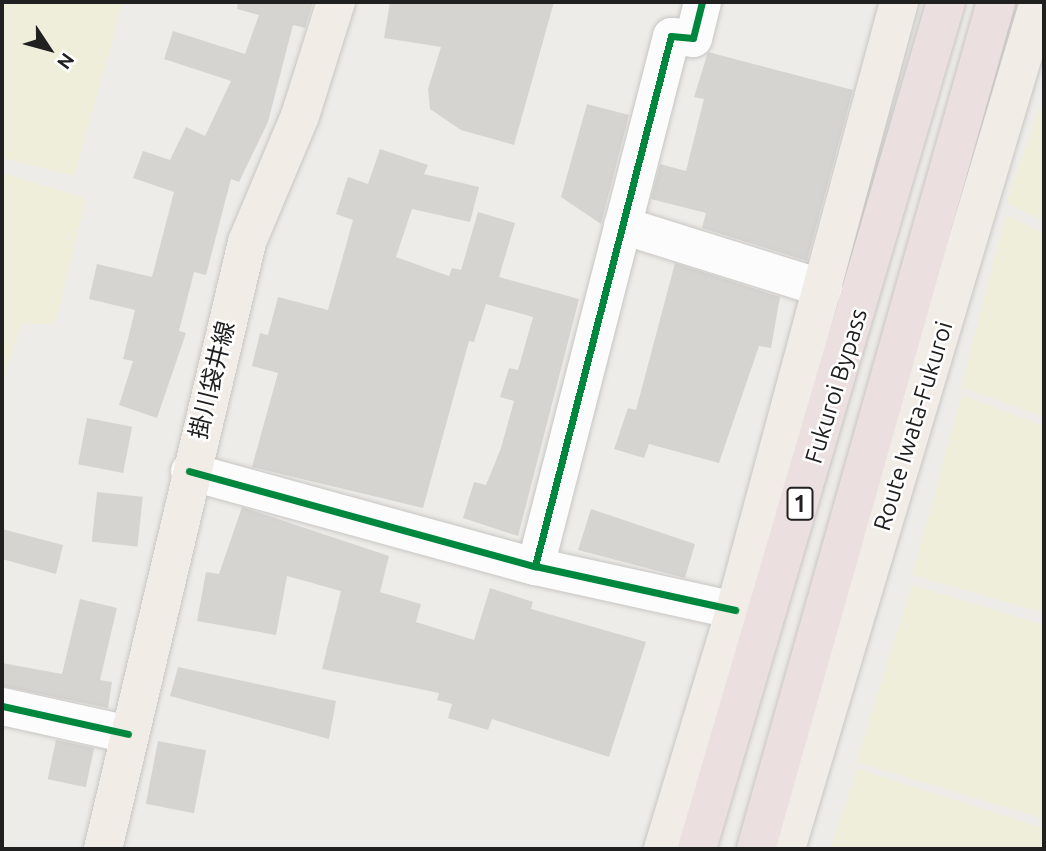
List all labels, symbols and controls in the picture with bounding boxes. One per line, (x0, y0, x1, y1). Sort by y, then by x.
north arrow (14, 14, 84, 84)
text: N (53, 49, 79, 74)
street label: Fukuroi Bypass (799, 305, 873, 467)
street label: 掛川袋井線 (184, 318, 240, 442)
street label: Route Iwata-Fukuroi (867, 318, 959, 534)
road number: 1 (786, 484, 814, 524)

